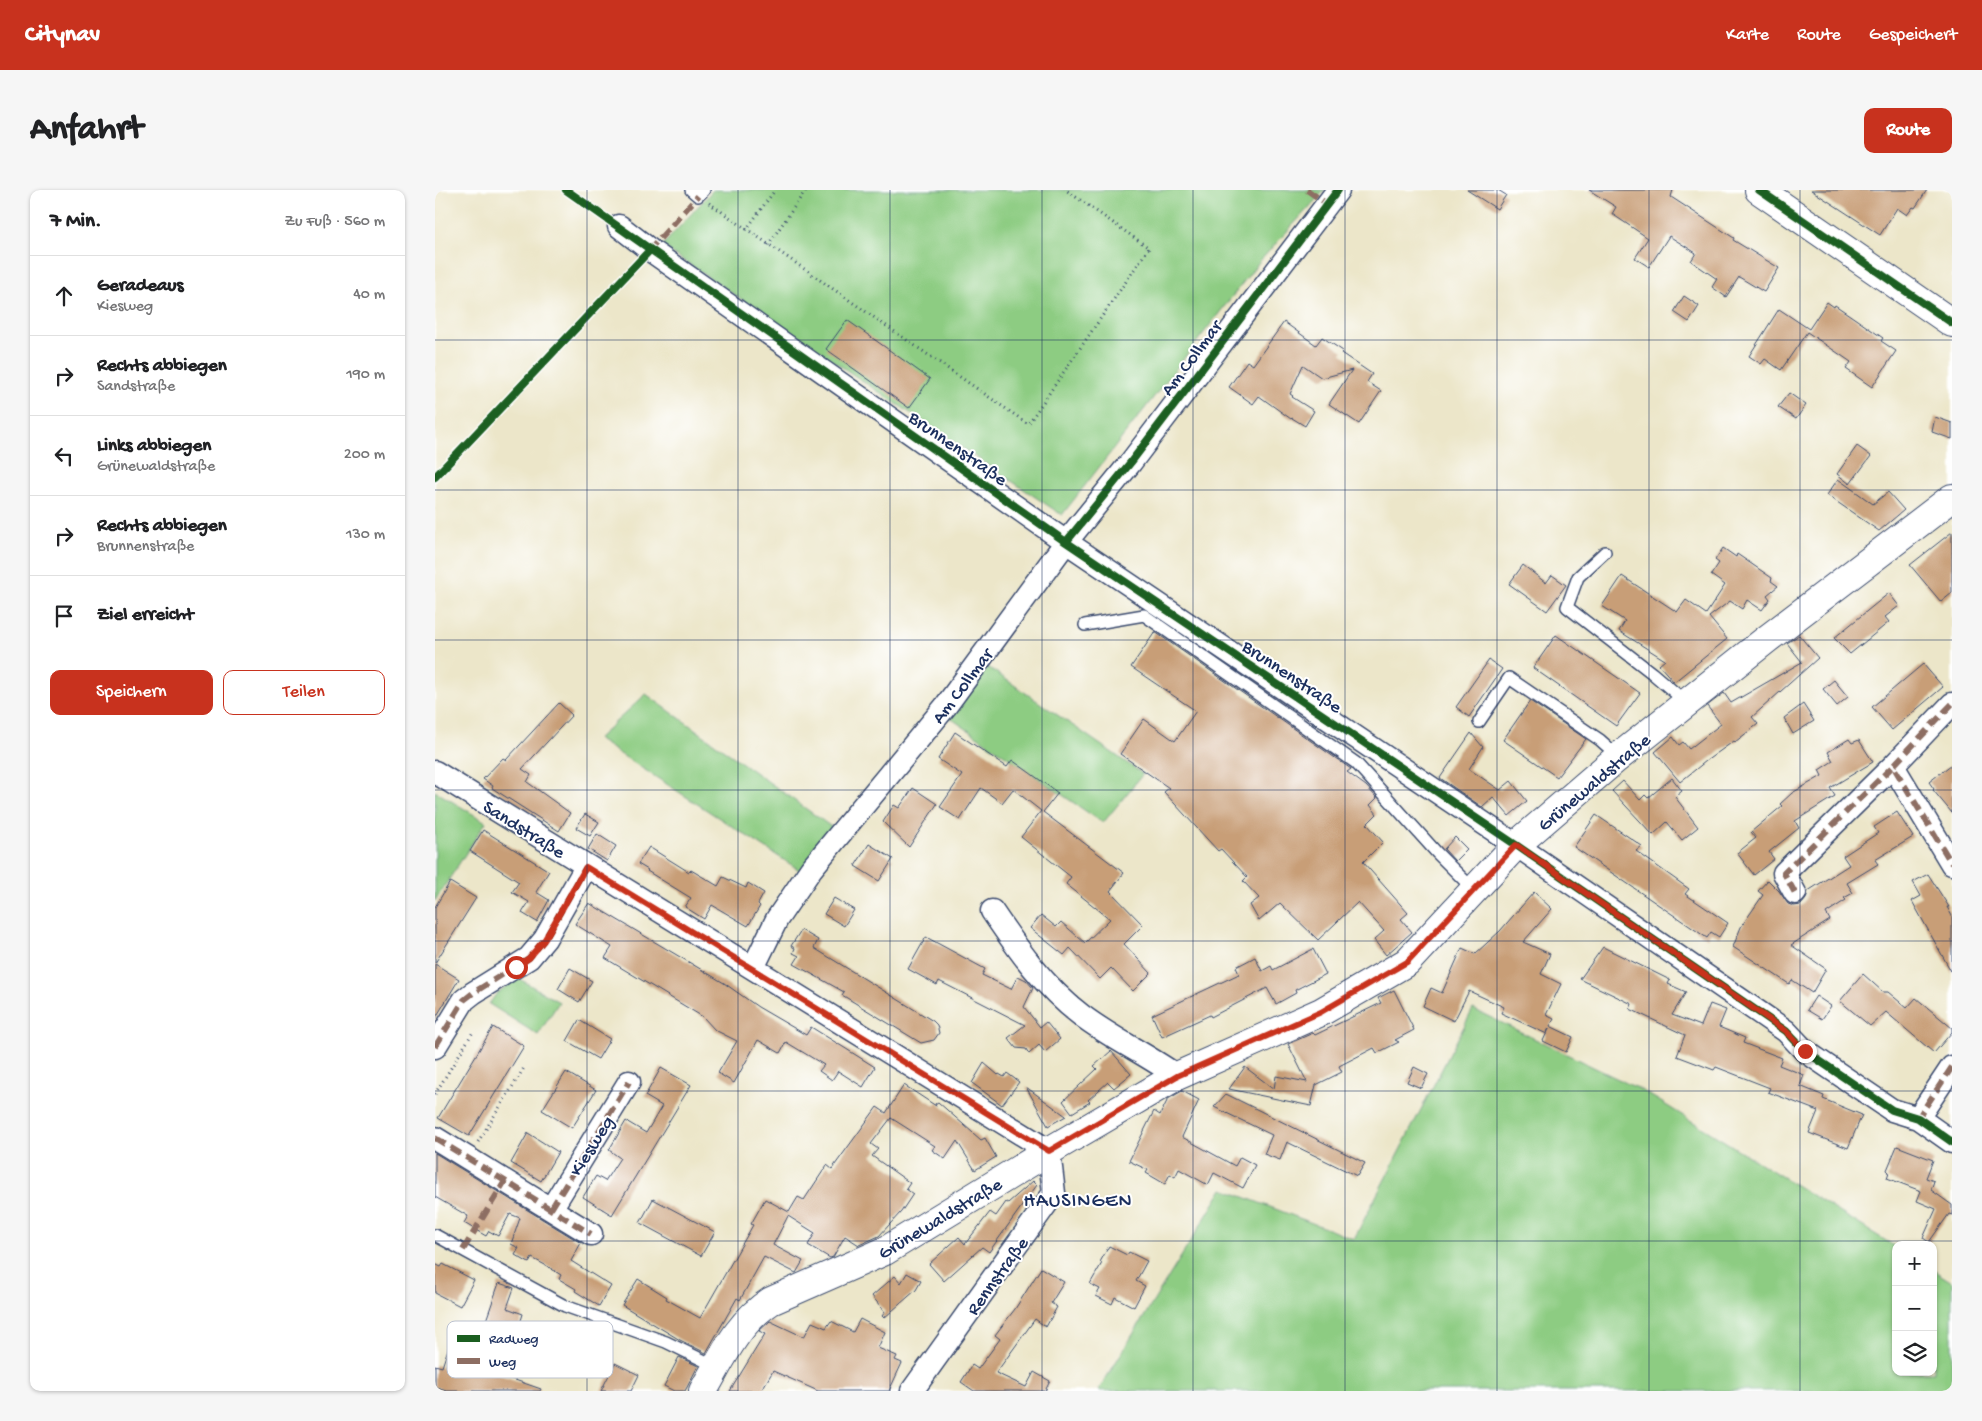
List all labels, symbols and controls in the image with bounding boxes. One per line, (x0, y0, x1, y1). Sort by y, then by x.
text: Citynav (25, 21, 100, 50)
text: Karte (1726, 25, 1769, 46)
text: Route (1797, 25, 1841, 46)
text: Gespeichert (1869, 25, 1957, 46)
button: Route (1864, 108, 1952, 153)
text: Anfahrt (30, 110, 143, 151)
text: 7 Min. (50, 210, 102, 235)
text: Zu Fuß · 560 m (285, 213, 385, 232)
text: Geradeaus (97, 275, 183, 298)
icon: ahead (50, 282, 78, 310)
text: 40 m (353, 286, 385, 305)
text: Kiesweg (97, 298, 153, 317)
street label: Am Collmar (1157, 315, 1230, 401)
text: Rechts abbiegen (97, 355, 227, 378)
icon: right (50, 362, 78, 390)
text: 190 m (346, 366, 385, 385)
text: Sandstraße (97, 378, 175, 397)
street label: Brunnenstraße (902, 407, 1011, 493)
text: Links abbiegen (97, 435, 211, 458)
icon: left (50, 442, 78, 470)
text: 200 m (344, 446, 385, 465)
text: Grünewaldstraße (97, 458, 215, 477)
text: Rechts abbiegen (97, 515, 227, 538)
icon: right (50, 522, 78, 550)
text: 130 m (346, 526, 385, 545)
text: Brunnenstraße (97, 538, 194, 557)
icon: arrive (50, 602, 78, 630)
text: Ziel erreicht (97, 604, 194, 627)
street label: Brunnenstraße (1236, 635, 1346, 720)
street label: Am Collmar (928, 643, 1001, 729)
button: Speichern (50, 670, 213, 715)
button: Teilen (223, 670, 385, 715)
street label: Grünewaldstraße (1534, 730, 1657, 838)
street label: Sandstraße (478, 797, 569, 865)
route start (505, 956, 528, 979)
route end (1794, 1040, 1817, 1063)
street label: Kiesweg (566, 1112, 620, 1181)
street label: Grünewaldstraße (875, 1174, 1007, 1266)
district label: HAUSINGEN (1023, 1191, 1133, 1214)
street label: Rennstraße (963, 1233, 1035, 1321)
map controls (1892, 1241, 1937, 1376)
button: + (1892, 1241, 1937, 1286)
button: − (1892, 1286, 1937, 1331)
legend (447, 1321, 613, 1378)
button: layers (1892, 1331, 1937, 1376)
text: Radweg (489, 1332, 538, 1349)
text: Weg (489, 1355, 516, 1372)

